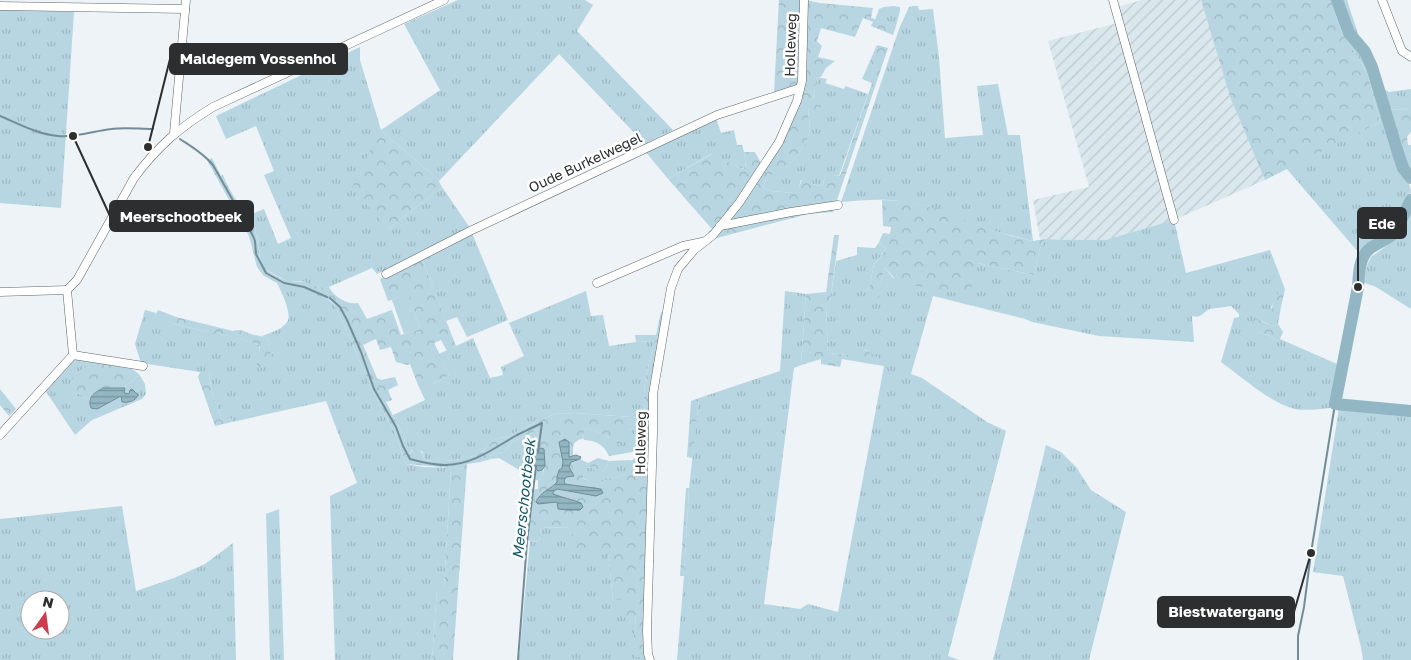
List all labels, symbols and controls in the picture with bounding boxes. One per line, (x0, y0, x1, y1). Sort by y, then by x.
street label: Holleweg (780, 13, 800, 77)
callout: Maldegem Vossenhol (170, 44, 347, 74)
text: Maldegem Vossenhol (180, 49, 336, 67)
street label: Oude Burkelwegel (526, 128, 644, 196)
callout: Meerschootbeek (110, 201, 253, 231)
text: Meerschootbeek (120, 207, 243, 225)
callout: Ede (1358, 208, 1406, 238)
text: Ede (1368, 214, 1396, 232)
street label: Holleweg (631, 411, 649, 475)
water label: Meerschootbeek (508, 437, 538, 560)
north arrow (20, 590, 70, 640)
text: N (41, 592, 55, 611)
callout: Biestwatergang (1158, 597, 1294, 627)
text: Biestwatergang (1168, 602, 1284, 620)

